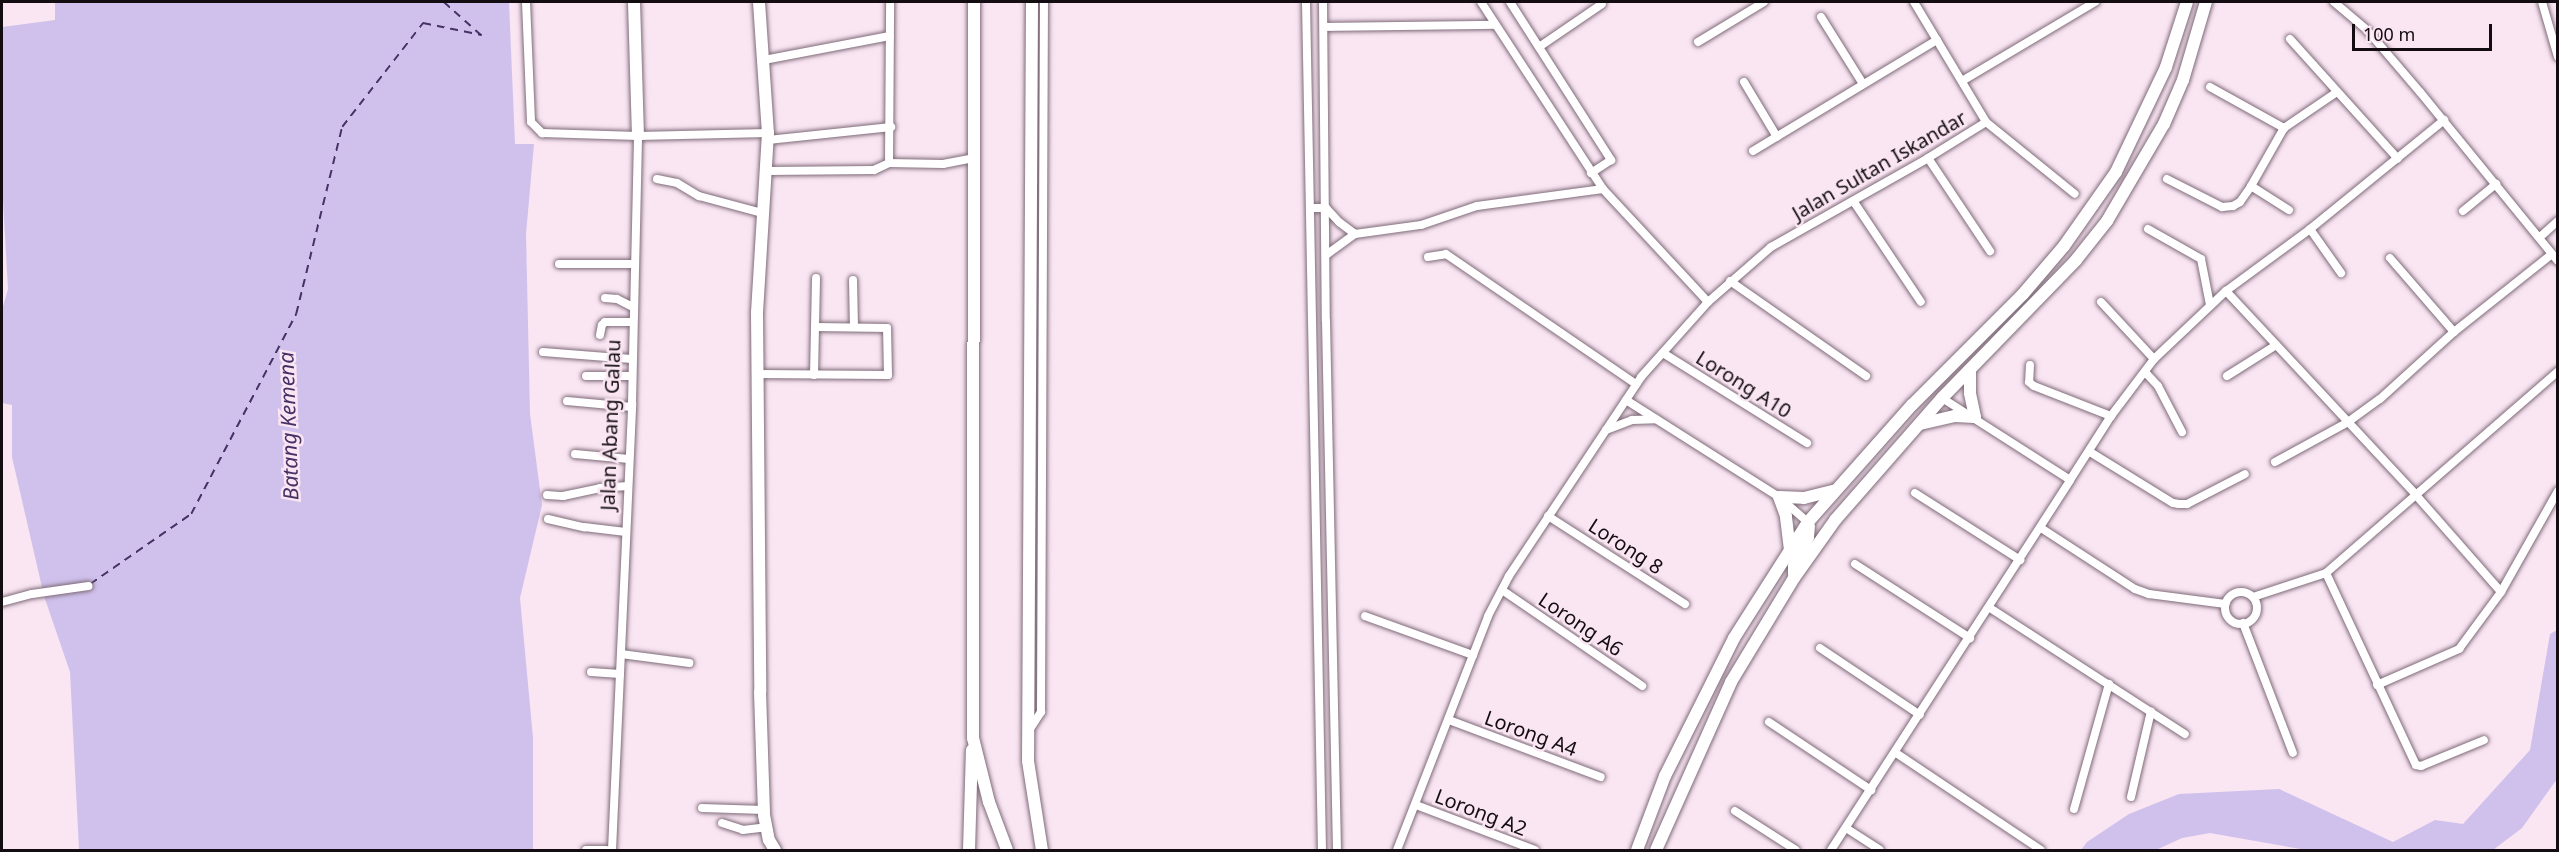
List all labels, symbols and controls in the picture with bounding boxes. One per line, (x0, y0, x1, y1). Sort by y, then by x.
scale bar (2355, 12, 2494, 50)
text: 100 m (2363, 22, 2415, 46)
street label: Jalan Sultan Iskandar (1787, 105, 1971, 225)
street label: Jalan Abang Galau (595, 339, 625, 511)
street label: Lorong A10 (1692, 345, 1796, 423)
water label: Batang Kemena (273, 351, 303, 501)
street label: Lorong 8 (1584, 513, 1668, 579)
street label: Lorong A6 (1534, 587, 1628, 661)
street label: Lorong A4 (1481, 705, 1581, 761)
street label: Lorong A2 (1432, 783, 1530, 841)

